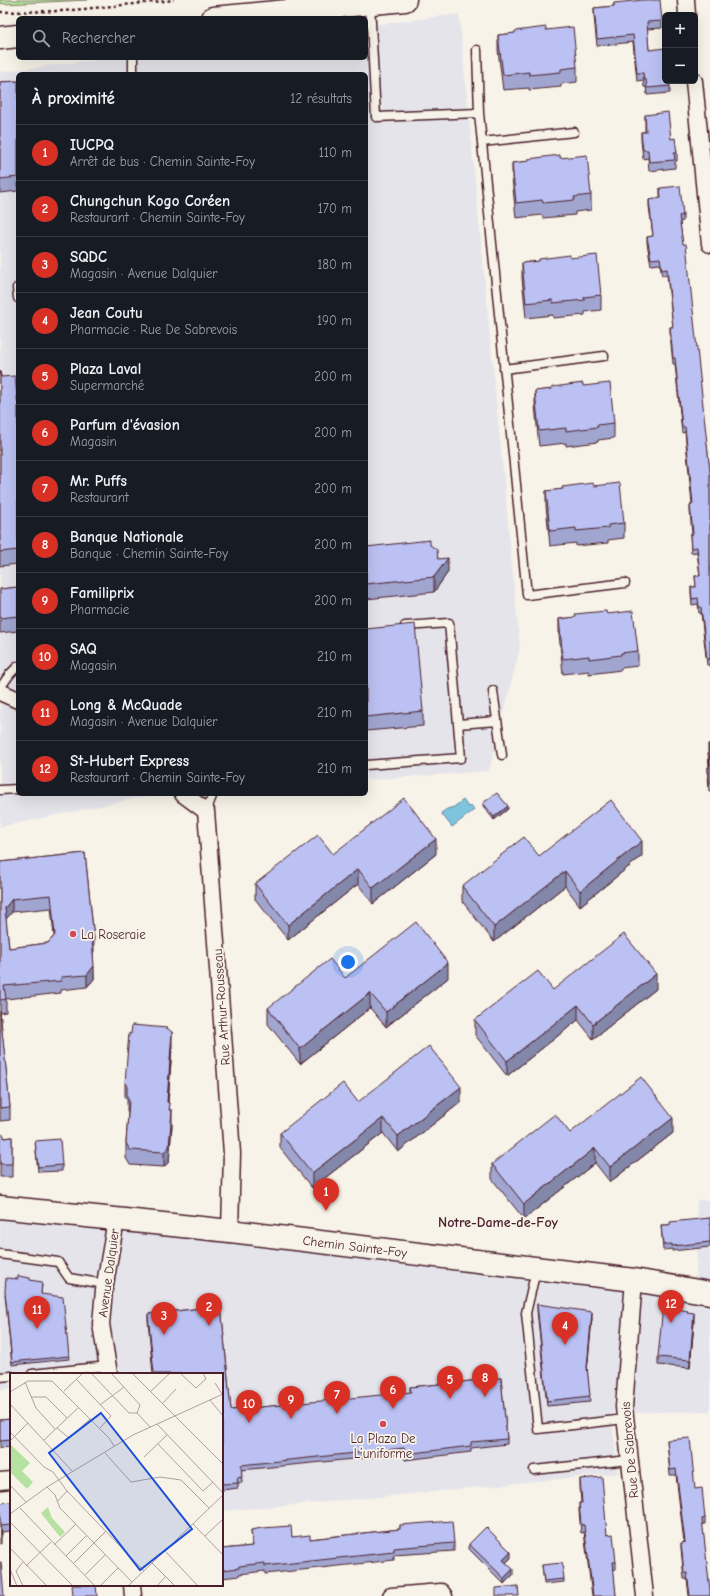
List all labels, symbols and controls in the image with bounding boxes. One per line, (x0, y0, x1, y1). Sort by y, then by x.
map controls (662, 12, 698, 84)
button: + (662, 12, 698, 48)
search box (16, 16, 368, 60)
icon: search (30, 27, 52, 49)
text: Rechercher (62, 29, 135, 47)
button: − (662, 48, 698, 84)
text: À proximité (32, 89, 115, 108)
text: 12 résultats (290, 91, 352, 106)
text: IUCPQ (70, 136, 114, 154)
text: 1 (42, 145, 48, 160)
text: 110 m (319, 145, 352, 160)
text: Arrêt de bus · Chemin Sainte-Foy (70, 154, 255, 169)
text: Chungchun Kogo Coréen (70, 192, 230, 210)
text: 2 (42, 201, 48, 216)
text: 170 m (318, 201, 352, 216)
text: Restaurant · Chemin Sainte-Foy (70, 210, 245, 225)
text: SQDC (70, 248, 107, 266)
text: 3 (42, 257, 48, 272)
text: 180 m (317, 257, 352, 272)
text: Magasin · Avenue Dalquier (70, 266, 217, 281)
text: Jean Coutu (70, 304, 143, 322)
text: 4 (42, 313, 48, 328)
text: 190 m (317, 313, 352, 328)
text: Pharmacie · Rue De Sabrevois (70, 322, 237, 337)
text: Plaza Laval (70, 360, 141, 378)
text: 5 (42, 369, 48, 384)
text: 200 m (314, 369, 352, 384)
text: Supermarché (70, 378, 144, 393)
text: Parfum d'évasion (70, 416, 180, 434)
text: 6 (42, 425, 48, 440)
text: 200 m (314, 425, 352, 440)
text: Magasin (70, 434, 117, 449)
text: Mr. Puffs (70, 472, 127, 490)
text: 7 (42, 481, 48, 496)
text: 200 m (314, 481, 352, 496)
text: Restaurant (70, 490, 129, 505)
text: Banque Nationale (70, 528, 183, 546)
text: 8 (42, 537, 48, 552)
text: 200 m (314, 537, 352, 552)
text: Banque · Chemin Sainte-Foy (70, 546, 228, 561)
text: Familiprix (70, 584, 134, 602)
text: 9 (42, 593, 48, 608)
text: 200 m (314, 593, 352, 608)
text: Pharmacie (70, 602, 129, 617)
text: SAQ (70, 640, 97, 658)
text: 10 (39, 649, 51, 664)
text: 210 m (317, 649, 352, 664)
text: Magasin (70, 658, 117, 673)
text: Long & McQuade (70, 696, 182, 714)
text: 11 (40, 705, 50, 720)
text: 210 m (317, 705, 352, 720)
text: Magasin · Avenue Dalquier (70, 714, 217, 729)
text: St-Hubert Express (70, 752, 189, 770)
text: 12 (39, 761, 51, 776)
text: 210 m (317, 761, 352, 776)
text: Restaurant · Chemin Sainte-Foy (70, 770, 245, 785)
place label: La Roseraie (81, 927, 146, 942)
marker: La Roseraie (68, 929, 78, 939)
street label: Rue Arthur-Rousseau (210, 948, 233, 1066)
your location (338, 952, 358, 972)
pin: 1 (313, 1178, 339, 1211)
district label: Notre-Dame-de-Foy (438, 1214, 559, 1231)
street label: Avenue Dalquier (95, 1227, 122, 1318)
street label: Chemin Sainte-Foy (302, 1233, 408, 1260)
pin: 12 (658, 1290, 684, 1323)
pin: 2 (196, 1293, 222, 1326)
pin: 11 (24, 1296, 50, 1329)
pin: 3 (151, 1302, 177, 1335)
pin: 4 (552, 1312, 578, 1345)
pin: 8 (472, 1364, 498, 1397)
pin: 5 (437, 1366, 463, 1399)
inset map (10, 1373, 223, 1586)
pin: 6 (380, 1376, 406, 1409)
pin: 7 (324, 1381, 350, 1414)
pin: 9 (278, 1386, 304, 1419)
pin: 10 (236, 1390, 262, 1423)
street label: Rue De Sabrevois (618, 1401, 641, 1499)
marker: La Plaza De L’uniforme (378, 1419, 388, 1429)
place label: La Plaza De L’uniforme (350, 1431, 416, 1461)

